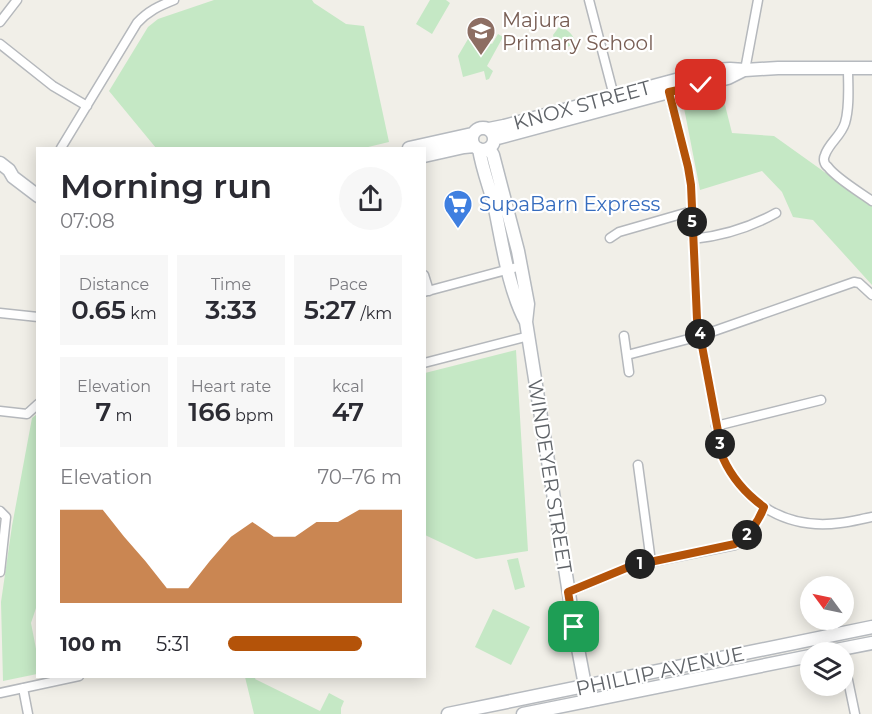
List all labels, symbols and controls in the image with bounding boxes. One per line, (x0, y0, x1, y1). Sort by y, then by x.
place label: Majura Primary School (502, 8, 654, 55)
school or university icon: Majura Primary School (465, 15, 497, 57)
pin (675, 59, 726, 110)
icon: check (684, 68, 717, 101)
street label: KNOX STREET (511, 75, 654, 135)
text: Morning run (60, 166, 272, 206)
button: share (339, 167, 402, 230)
supermarket icon: SupaBarn Express (442, 188, 474, 230)
place label: SupaBarn Express (479, 192, 660, 216)
pin: 5 (677, 207, 707, 237)
text: 07:08 (60, 209, 115, 233)
text: 5 (687, 212, 697, 231)
text: Distance (79, 275, 149, 294)
text: Time (211, 275, 251, 294)
text: Pace (328, 275, 368, 294)
text: 0.65 (71, 294, 126, 326)
text: 3:33 (205, 294, 257, 326)
text: 5:27 (304, 294, 356, 326)
text: km (126, 304, 157, 323)
text: /km (356, 304, 392, 323)
pin: 4 (685, 319, 715, 349)
text: 4 (694, 324, 706, 343)
text: Elevation (77, 377, 151, 396)
text: Heart rate (191, 377, 271, 396)
text: kcal (332, 377, 364, 396)
street label: WINDEYER STREET (523, 377, 577, 575)
text: 7 (96, 396, 111, 428)
text: 166 (188, 396, 231, 428)
text: 47 (332, 396, 364, 428)
text: m (111, 406, 132, 425)
text: bpm (231, 406, 274, 425)
pin: 3 (705, 429, 735, 459)
text: 3 (715, 434, 725, 453)
text: Elevation (60, 465, 152, 489)
text: 70–76 m (317, 465, 402, 489)
pin: 2 (732, 520, 762, 550)
text: 2 (742, 525, 752, 544)
pin: 1 (625, 549, 655, 579)
text: 1 (637, 554, 643, 573)
north arrow (800, 576, 854, 630)
map controls (800, 576, 854, 696)
pin (548, 601, 599, 652)
icon: arrive (557, 610, 590, 643)
text: 100 m (60, 632, 122, 656)
text: 5:31 (156, 632, 190, 656)
street label: PHILLIP AVENUE (573, 641, 747, 701)
button: layers (800, 642, 854, 696)

